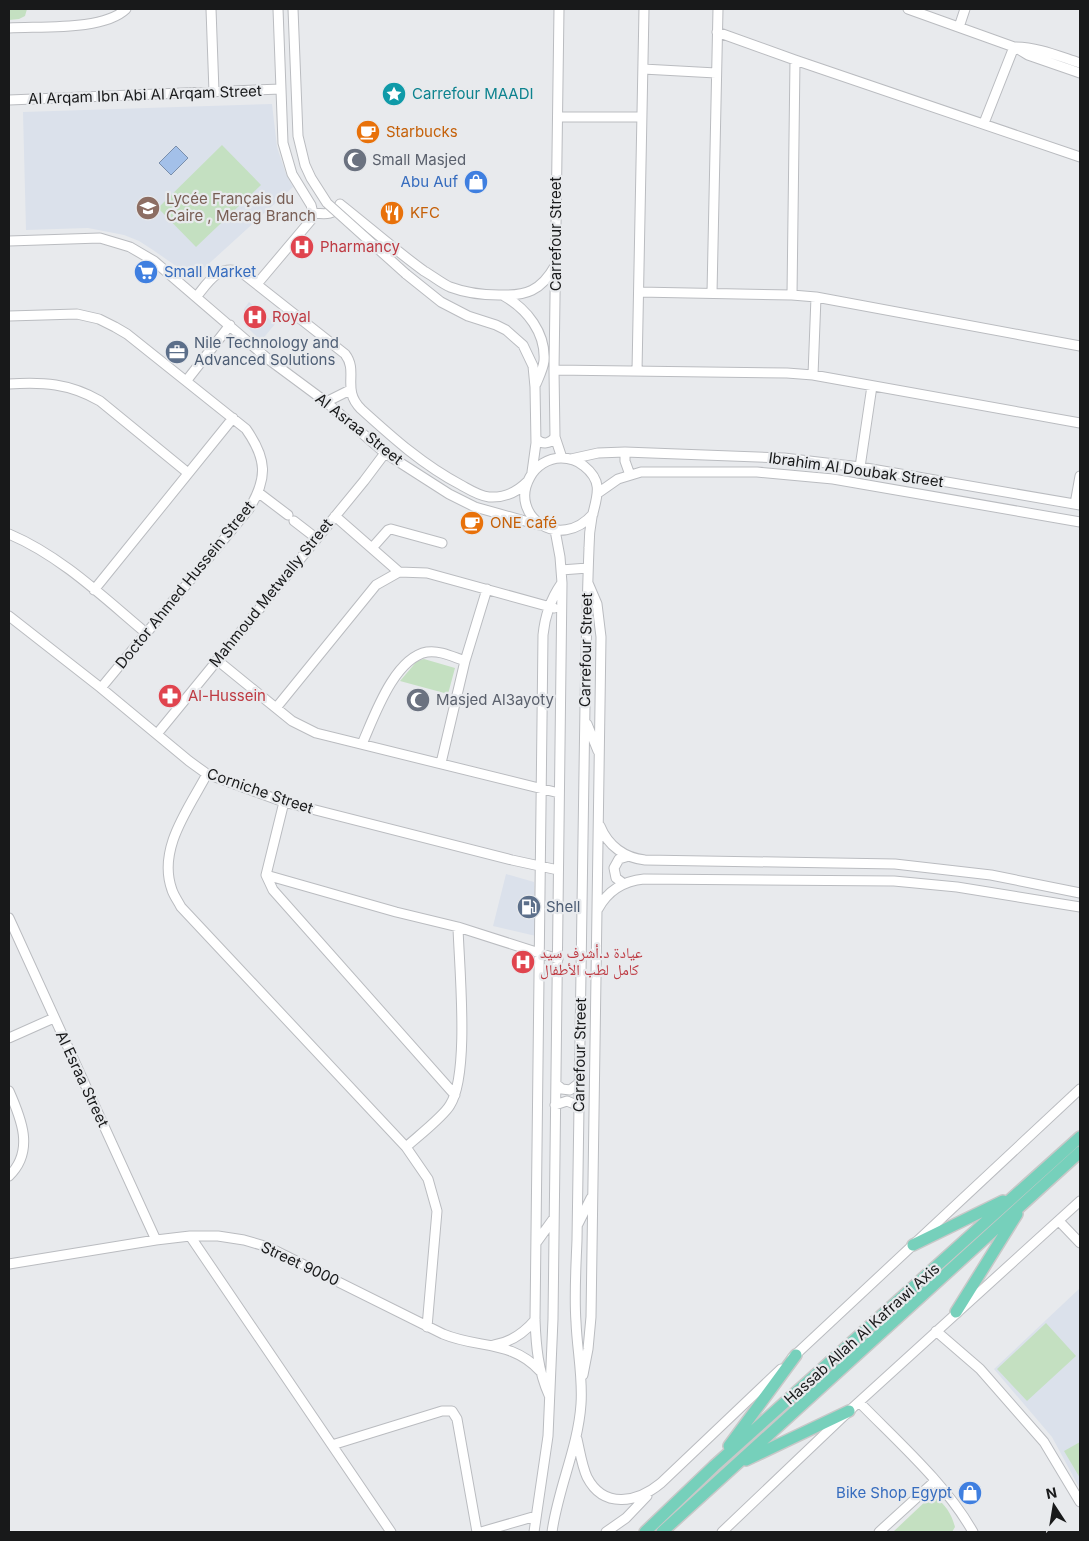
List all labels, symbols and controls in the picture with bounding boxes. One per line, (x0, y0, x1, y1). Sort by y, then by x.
street label: Al Arqam Ibn Abi Al Arqam Street (28, 81, 262, 108)
place icon: Carrefour MAADI (381, 81, 407, 107)
place label: Carrefour MAADI (412, 84, 534, 103)
cafe icon: Starbucks (355, 119, 381, 145)
place label: Starbucks (386, 122, 458, 141)
mosque icon: Small Masjed (342, 147, 368, 173)
place label: Small Masjed (372, 150, 466, 169)
shop icon: Abu Auf (463, 169, 489, 195)
place label: Abu Auf (401, 172, 458, 191)
street label: Carrefour Street (546, 177, 565, 291)
place label: Lycée Français du Caire , Merag Branch (166, 189, 316, 225)
school or university icon: Lycée Français du Caire , Merag Branch (135, 195, 161, 221)
restaurant icon: KFC (379, 200, 405, 226)
place label: KFC (410, 203, 440, 222)
hospital icon: Pharmancy (289, 234, 315, 260)
place label: Pharmancy (320, 237, 400, 256)
supermarket icon: Small Market (133, 259, 159, 285)
place label: Small Market (164, 262, 256, 281)
hospital icon: Royal (242, 304, 268, 330)
place label: Royal (272, 307, 311, 326)
place label: Nile Technology and Advanced Solutions (194, 333, 339, 369)
office icon: Nile Technology and Advanced Solutions (164, 339, 190, 365)
street label: Al Asraa Street (312, 389, 407, 469)
street label: Ibrahim Al Doubak Street (767, 448, 945, 491)
street label: Doctor Ahmed Hussein Street (111, 497, 258, 672)
cafe icon: ONE café (459, 510, 485, 536)
place label: ONE café (490, 513, 557, 532)
street label: Mahmoud Metwally Street (205, 514, 336, 671)
street label: Carrefour Street (575, 592, 596, 707)
pharmacy icon: Al-Hussein (157, 683, 183, 709)
place label: Al-Hussein (188, 686, 266, 705)
mosque icon: Masjed Al3ayoty (405, 687, 431, 713)
place label: Masjed Al3ayoty (436, 690, 554, 709)
street label: Corniche Street (205, 763, 316, 818)
fuel station icon: Shell (516, 894, 542, 920)
place label: Shell (546, 897, 581, 916)
place label: عيادة د.أشرف سيد كامل لطب الأطفال (540, 943, 643, 980)
hospital icon: عيادة د.أشرف سيد كامل لطب الأطفال (510, 949, 536, 975)
street label: Carrefour Street (569, 997, 590, 1112)
street label: Al Esraa Street (52, 1028, 113, 1130)
street label: Street 9000 (258, 1237, 342, 1290)
street label: Hassab Allah Al Kafrawi Axis (780, 1259, 943, 1409)
shop icon: Bike Shop Egypt (957, 1480, 983, 1506)
north arrow (1029, 1481, 1079, 1531)
place label: Bike Shop Egypt (836, 1483, 952, 1502)
text: N (1044, 1483, 1058, 1502)

